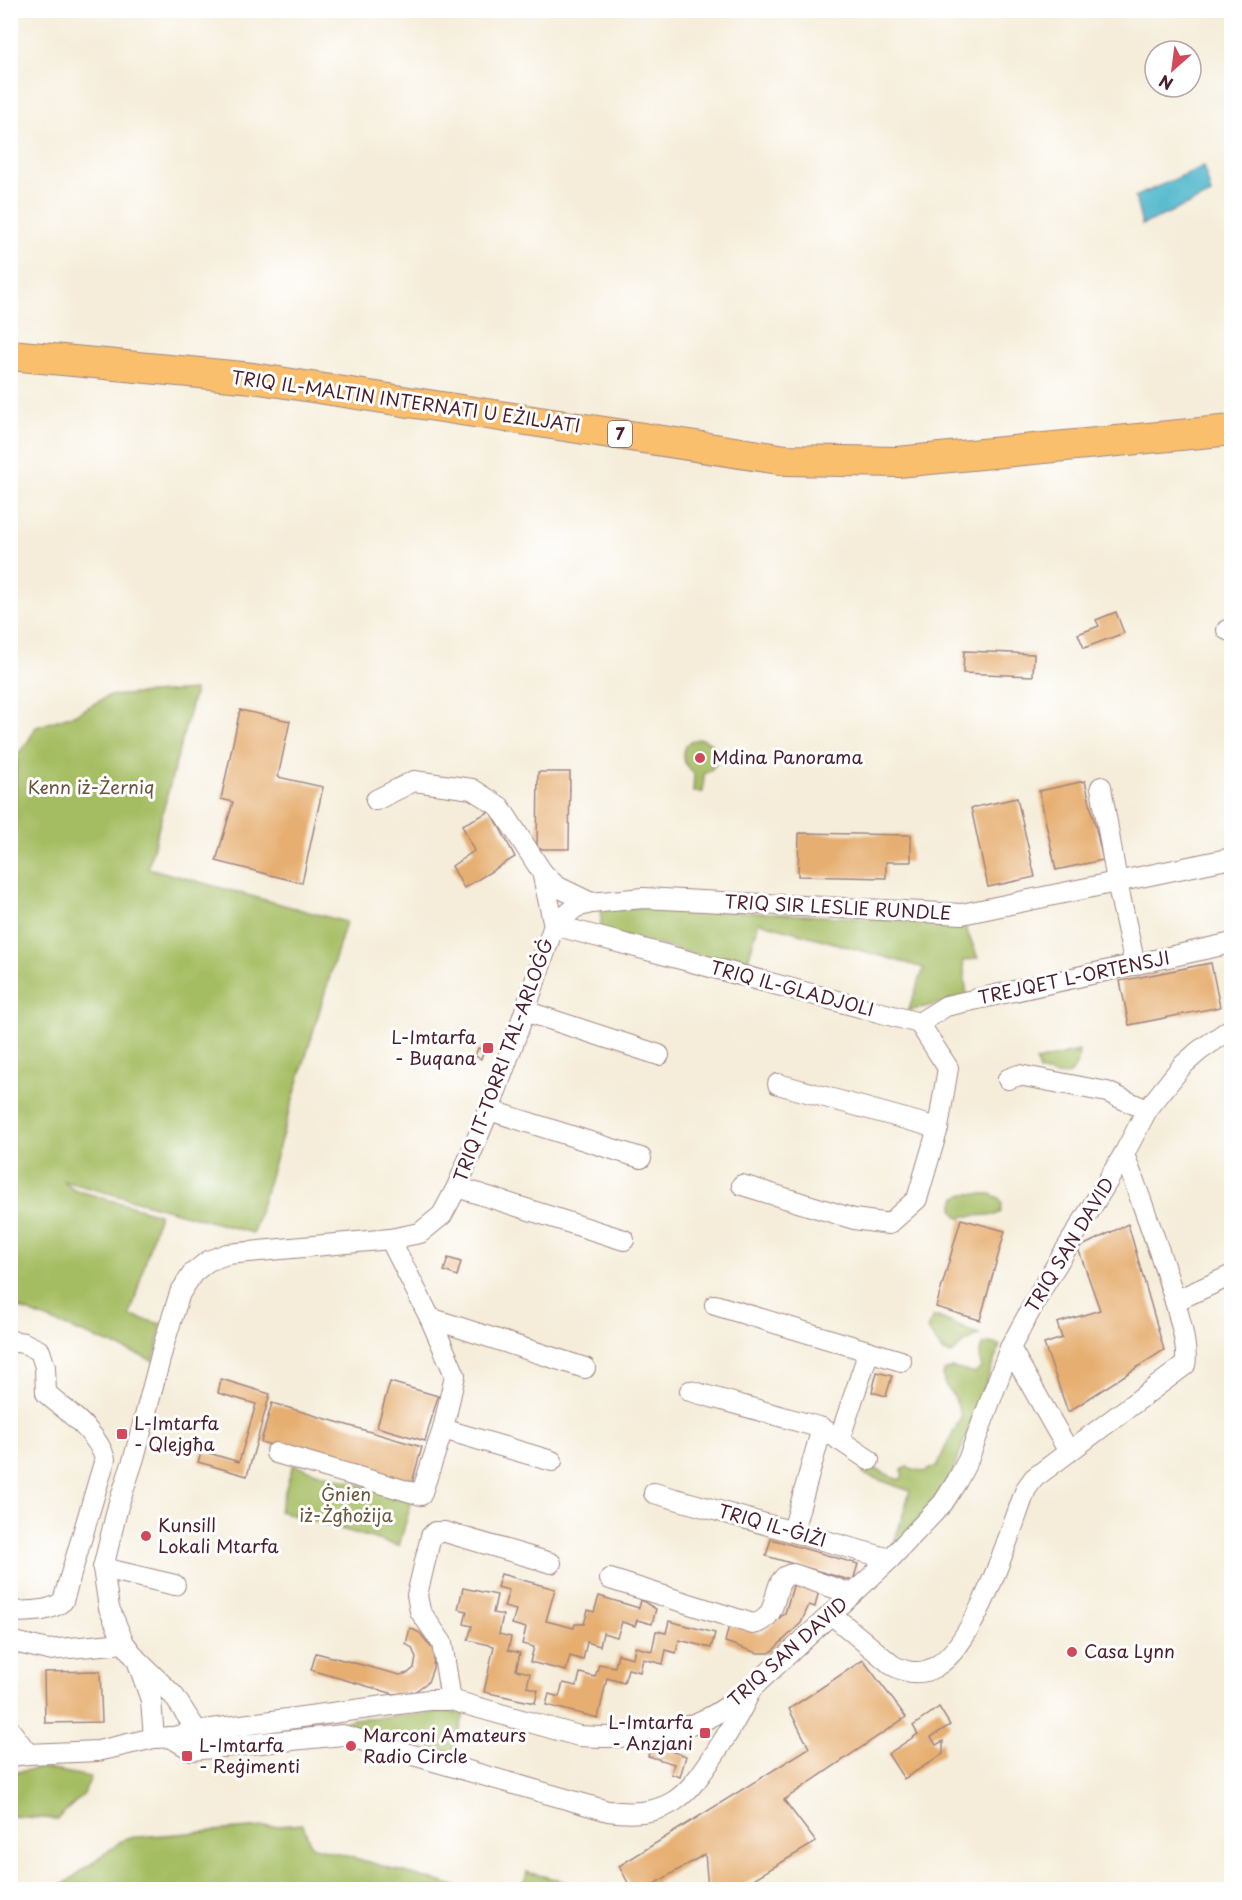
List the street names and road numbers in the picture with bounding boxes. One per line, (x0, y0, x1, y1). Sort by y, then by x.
street label: TRIQ IL-MALTIN INTERNATI U EŻILJATI (230, 363, 582, 438)
road number: 7 (608, 421, 632, 447)
street label: TRIQ SIR LESLIE RUNDLE (724, 887, 952, 926)
street label: TRIQ IT-TORRI TAL-ARLOĠĠ (446, 934, 559, 1185)
street label: TREJQET L-ORTENSJI (975, 943, 1172, 1010)
street label: TRIQ IL-GLADJOLI (708, 953, 877, 1022)
street label: TRIQ SAN DAVID (1018, 1172, 1120, 1317)
street label: TRIQ IL-ĠIŻI (715, 1496, 830, 1553)
street label: TRIQ SAN DAVID (721, 1590, 853, 1712)

